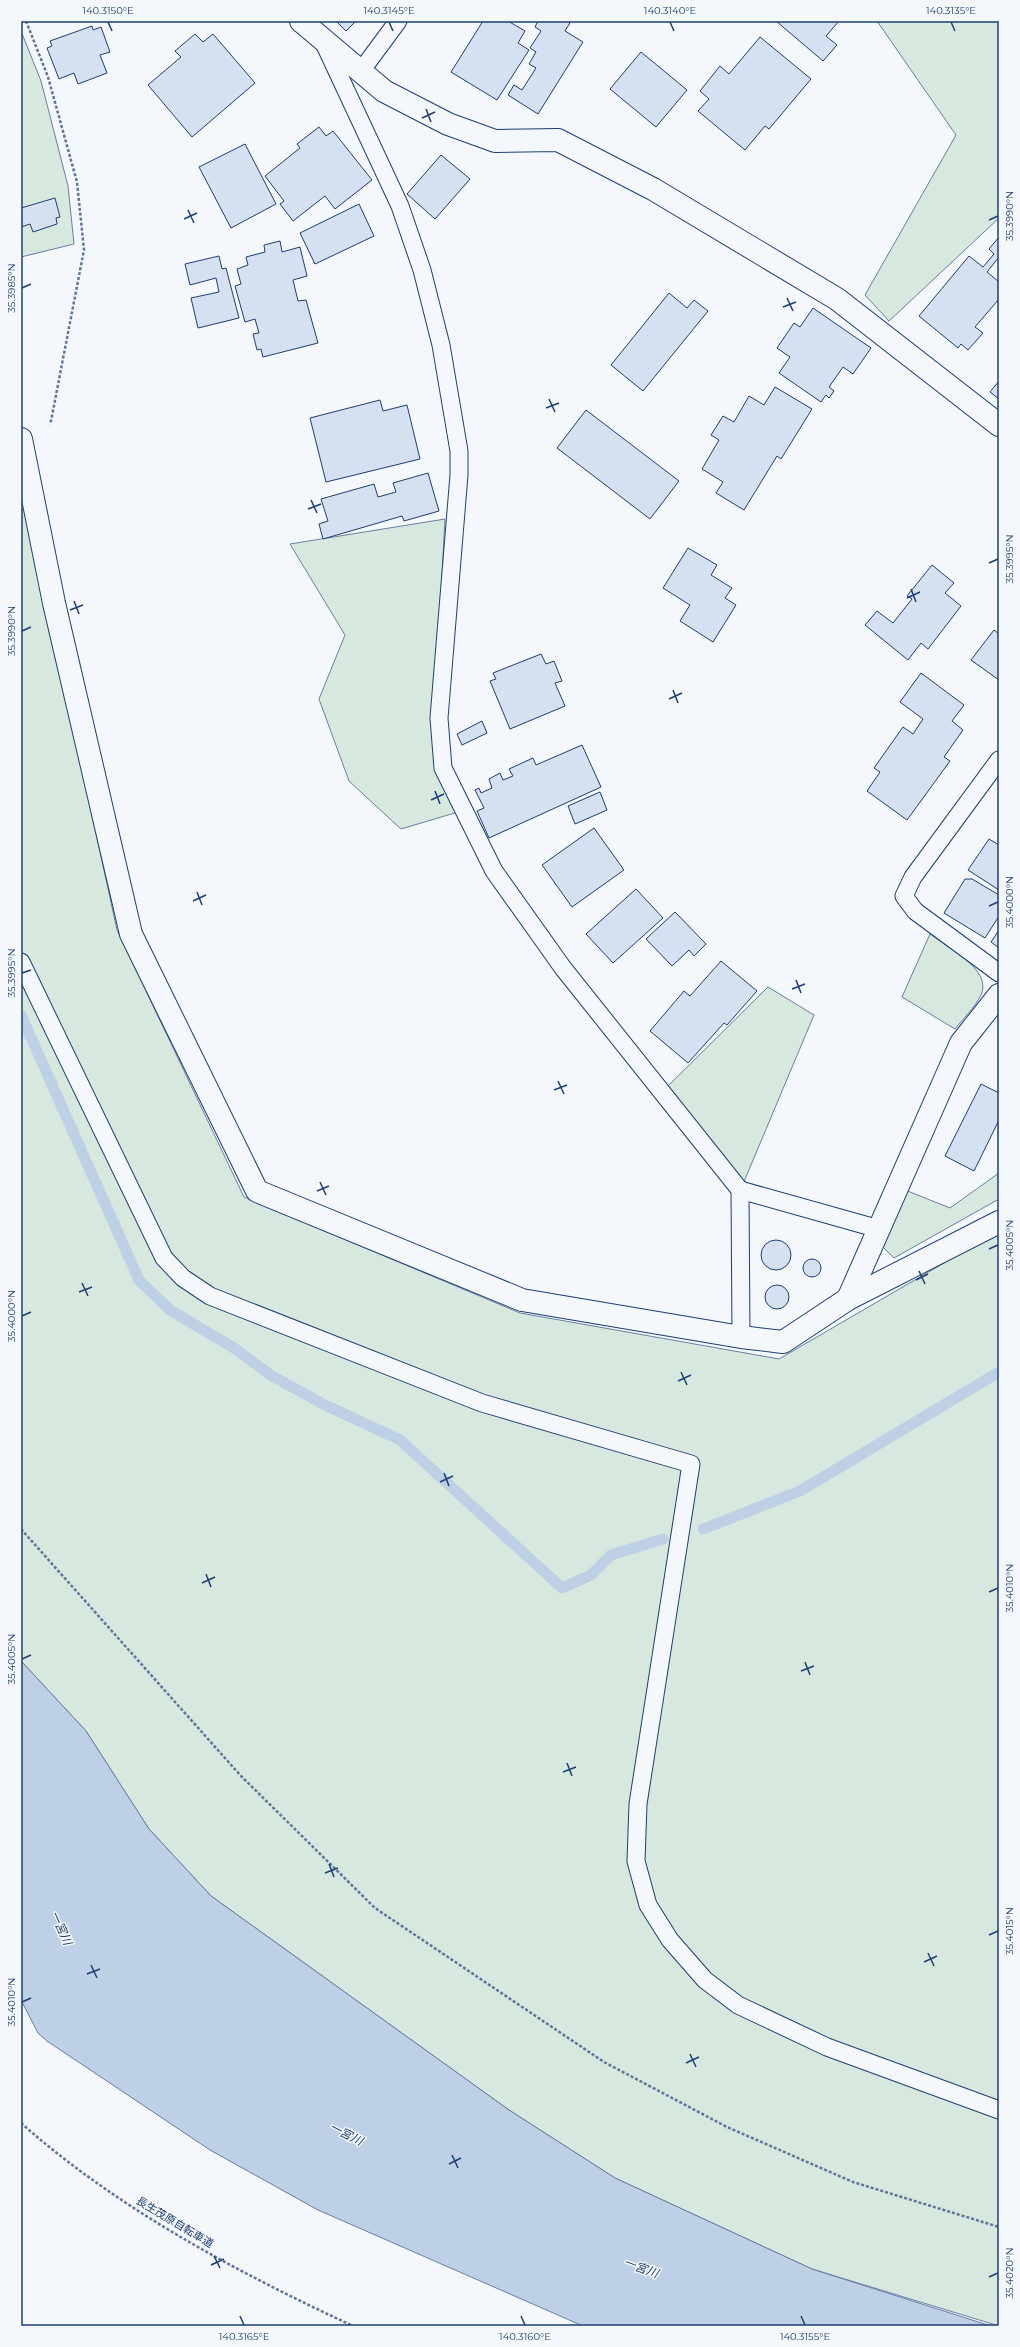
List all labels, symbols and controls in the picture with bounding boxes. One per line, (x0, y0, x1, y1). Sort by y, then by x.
text: 140.3150°E (82, 4, 134, 17)
text: 140.3145°E (363, 4, 415, 17)
text: 140.3140°E (644, 4, 696, 17)
text: 140.3135°E (926, 4, 976, 17)
text: 35.3990°N (1003, 191, 1016, 241)
text: 35.3985°N (5, 263, 18, 313)
text: 35.3995°N (1003, 534, 1016, 584)
text: 35.3990°N (5, 606, 18, 656)
text: 35.4000°N (1003, 876, 1016, 928)
text: 35.3995°N (5, 948, 18, 998)
text: 35.4005°N (1003, 1220, 1016, 1270)
text: 35.4000°N (5, 1290, 18, 1342)
text: 35.4010°N (1003, 1564, 1016, 1613)
text: 35.4005°N (5, 1634, 18, 1684)
text: 35.4015°N (1003, 1907, 1016, 1955)
water label: 一宮川 (47, 1908, 76, 1949)
text: 35.4010°N (5, 1978, 18, 2027)
water label: 一宮川 (327, 2119, 367, 2149)
street label: 長生茂原自転車道 (134, 2193, 216, 2251)
text: 35.4020°N (1003, 2247, 1016, 2299)
water label: 一宮川 (622, 2254, 663, 2281)
text: 140.3165°E (219, 2330, 270, 2343)
text: 140.3160°E (499, 2330, 551, 2343)
text: 140.3155°E (780, 2330, 830, 2343)

